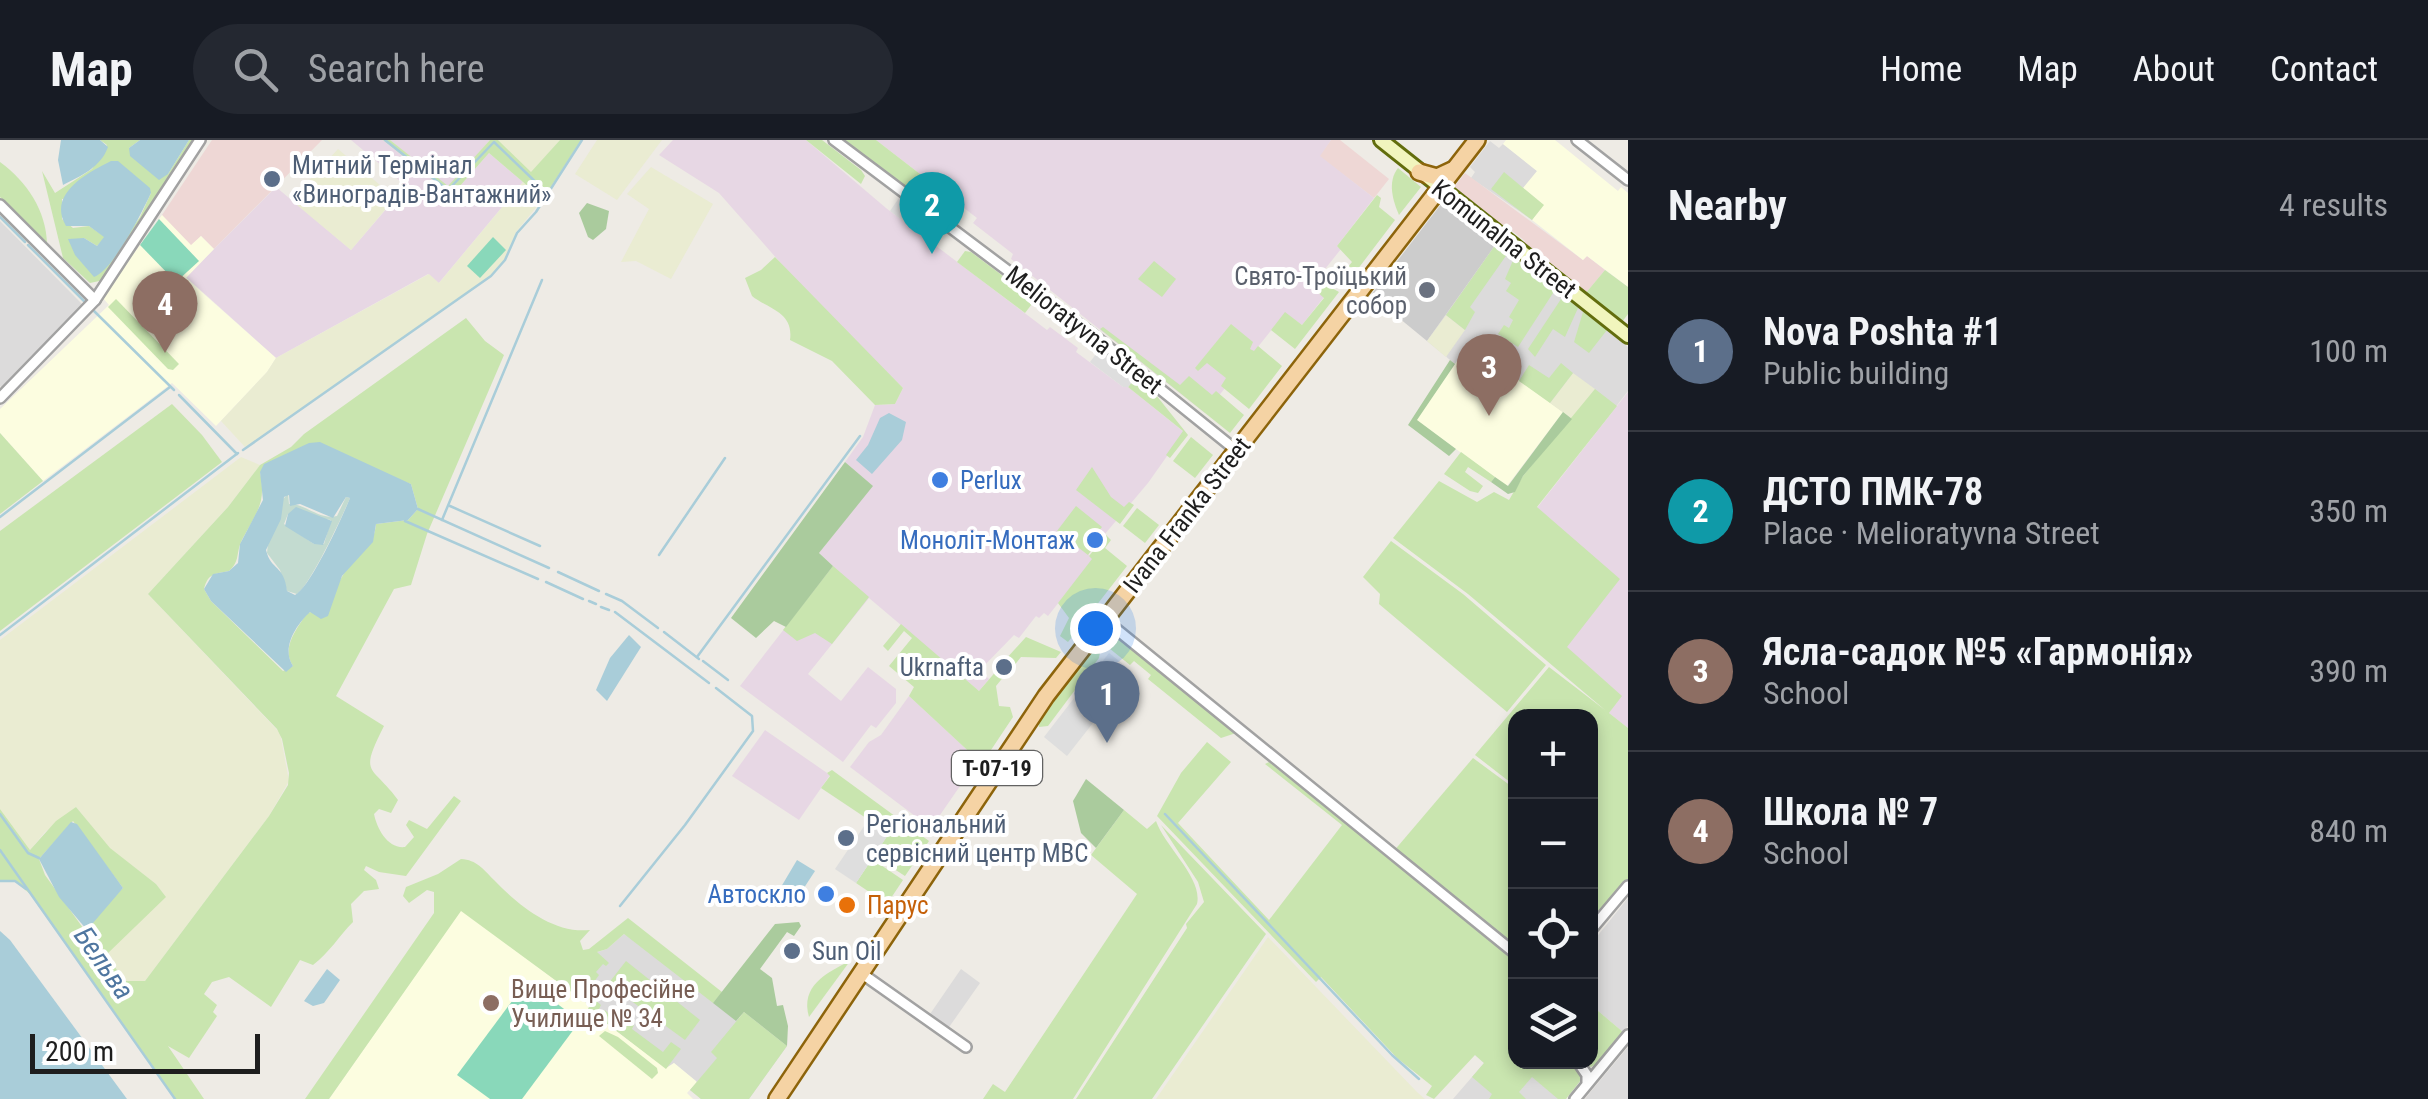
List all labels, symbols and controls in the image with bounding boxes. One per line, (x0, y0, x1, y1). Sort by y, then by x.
search box (193, 24, 893, 114)
text: Map (50, 41, 133, 98)
icon: search (228, 42, 283, 97)
text: Search here (308, 47, 485, 91)
text: Home (1880, 49, 1962, 90)
text: Map (2017, 49, 2078, 90)
text: About (2133, 49, 2215, 90)
text: Contact (2270, 49, 2378, 90)
place label: Митний Термінал «Виноградів-Вантажний» (292, 151, 552, 209)
marker: Митний Термінал «Виноградів-Вантажний» (261, 168, 283, 190)
pin: 2 (900, 172, 964, 254)
street label: Komunalna Street (1426, 174, 1582, 304)
text: Nearby (1668, 181, 1787, 230)
text: 4 results (2279, 186, 2388, 224)
street label: Melioratyvna Street (1000, 260, 1168, 400)
place label: Свято-Троїцький собор (1234, 262, 1407, 320)
pin: 4 (132, 270, 198, 353)
marker: Свято-Троїцький собор (1416, 279, 1438, 301)
text: Nova Poshta #1 (1763, 310, 2002, 354)
text: 1 (1692, 332, 1709, 370)
text: 100 m (2309, 332, 2388, 370)
pin: 3 (1456, 334, 1522, 416)
text: Public building (1763, 354, 1949, 392)
street label: Ivana Franka Street (1117, 432, 1257, 598)
place label: Perlux (960, 466, 1022, 495)
marker: Perlux (929, 469, 951, 491)
text: ДСТО ПМК-78 (1763, 470, 1983, 514)
text: 2 (1692, 492, 1709, 530)
text: 350 m (2309, 492, 2388, 530)
text: Place · Melioratyvna Street (1763, 514, 2100, 552)
place label: Моноліт-Монтаж (900, 526, 1075, 555)
marker: Моноліт-Монтаж (1084, 529, 1106, 551)
your location (1070, 603, 1121, 654)
text: Ясла-садок №5 «Гармонія» (1763, 630, 2194, 674)
text: 3 (1692, 652, 1709, 690)
text: 390 m (2309, 652, 2388, 690)
place label: Ukrnafta (900, 653, 984, 682)
marker: Ukrnafta (993, 656, 1015, 678)
pin: 1 (1074, 660, 1140, 743)
text: School (1763, 674, 1849, 712)
map controls (1508, 709, 1598, 1069)
button: + (1508, 709, 1598, 799)
road number: Т-07-19 (952, 751, 1042, 785)
text: Школа № 7 (1763, 790, 1938, 834)
button: − (1508, 799, 1598, 889)
place label: Регіональний сервісний центр МВС (866, 810, 1088, 868)
text: 4 (1692, 812, 1709, 850)
text: 840 m (2309, 812, 2388, 850)
marker: Регіональний сервісний центр МВС (835, 827, 857, 849)
text: School (1763, 834, 1849, 872)
place label: Автоскло (708, 880, 806, 909)
marker: Автоскло (815, 883, 837, 905)
button: locate (1508, 889, 1598, 979)
place label: Парус (867, 891, 929, 920)
marker: Парус (836, 894, 858, 916)
water label: Бельва (67, 920, 141, 1006)
place label: Sun Oil (812, 937, 881, 966)
marker: Sun Oil (781, 940, 803, 962)
place label: Вище Професійне Училище № 34 (511, 975, 695, 1033)
button: layers (1508, 979, 1598, 1069)
marker: Вище Професійне Училище № 34 (480, 992, 502, 1014)
scale bar (30, 1029, 260, 1074)
text: 200 m (45, 1035, 114, 1068)

